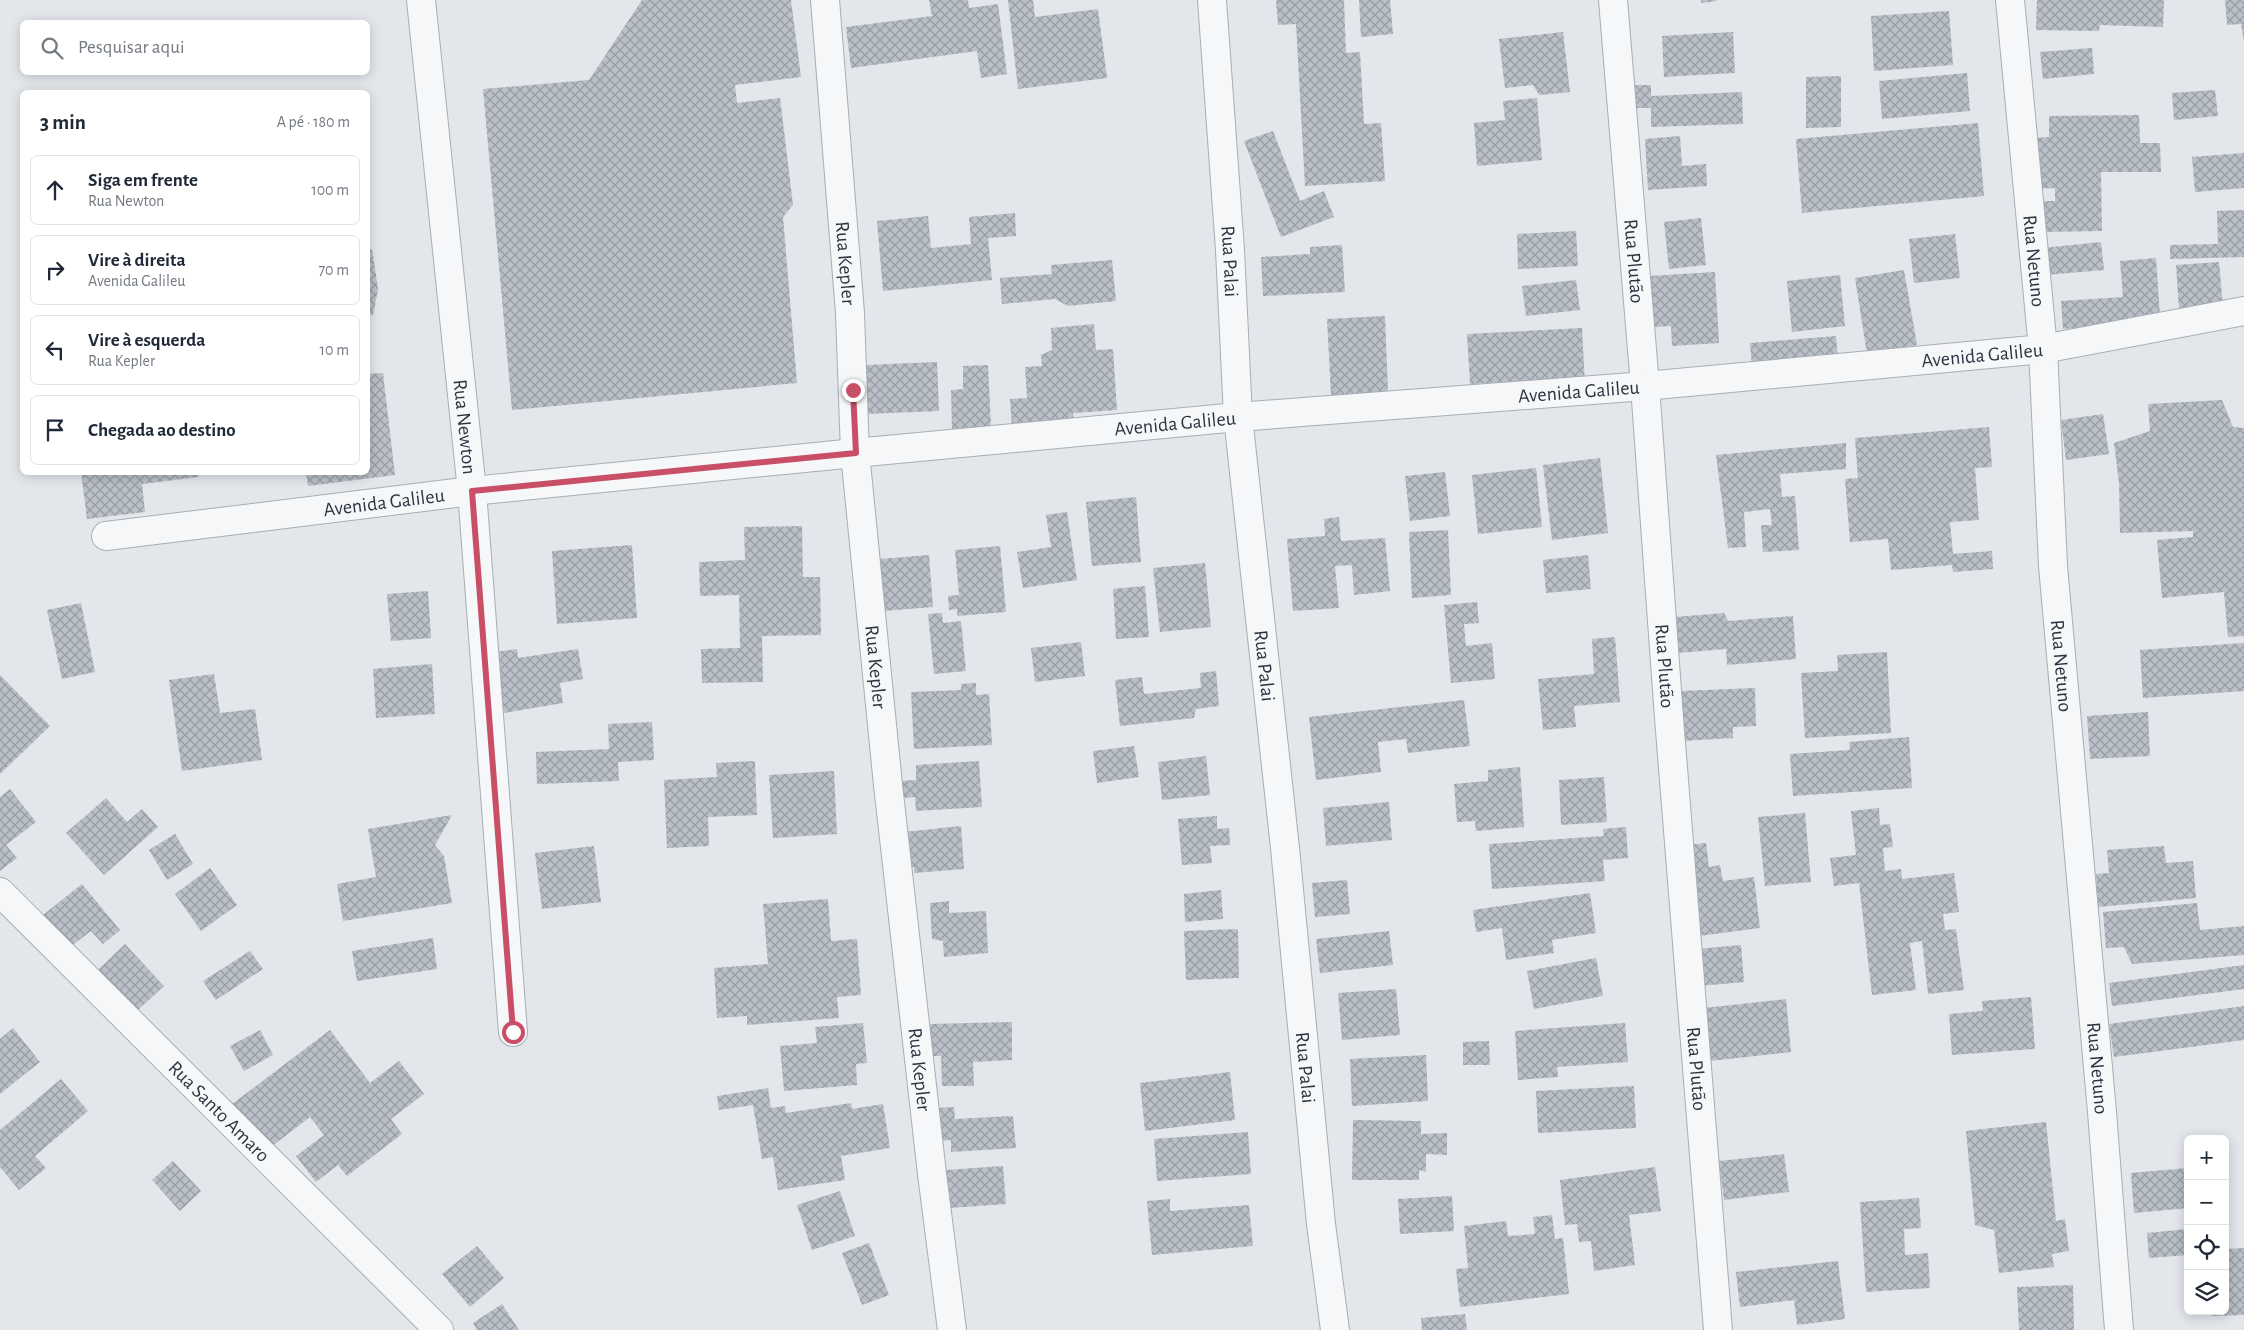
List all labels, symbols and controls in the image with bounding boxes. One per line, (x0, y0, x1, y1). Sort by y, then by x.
search box (20, 20, 370, 75)
icon: search (38, 34, 66, 62)
text: Pesquisar aqui (78, 38, 184, 57)
text: 3 min (40, 112, 86, 133)
text: A pé · 180 m (277, 114, 350, 130)
text: Siga em frente (88, 171, 198, 190)
icon: ahead (41, 176, 69, 204)
text: 100 m (311, 182, 349, 198)
text: Rua Newton (88, 193, 164, 209)
street label: Rua Netuno (2019, 214, 2048, 308)
street label: Rua Plutão (1620, 218, 1647, 304)
street label: Rua Kepler (832, 221, 858, 306)
street label: Rua Palai (1217, 225, 1241, 298)
text: Vire à direita (88, 251, 186, 270)
icon: right (41, 256, 69, 284)
text: 70 m (318, 262, 349, 278)
text: Avenida Galileu (88, 273, 185, 289)
text: Vire à esquerda (88, 331, 205, 350)
icon: left (41, 336, 69, 364)
street label: Avenida Galileu (1920, 340, 2044, 371)
text: 10 m (320, 342, 349, 358)
text: Rua Kepler (88, 353, 155, 369)
street label: Avenida Galileu (1517, 377, 1640, 407)
street label: Rua Newton (449, 378, 479, 475)
route end (842, 379, 865, 402)
street label: Avenida Galileu (1113, 408, 1237, 440)
icon: arrive (41, 416, 69, 444)
text: Chegada ao destino (88, 421, 236, 440)
street label: Avenida Galileu (322, 485, 446, 520)
street label: Rua Netuno (2047, 619, 2075, 713)
street label: Rua Plutão (1651, 623, 1677, 709)
street label: Rua Kepler (861, 624, 889, 710)
street label: Rua Palai (1250, 629, 1278, 702)
route start (502, 1021, 525, 1044)
street label: Rua Netuno (2083, 1021, 2111, 1115)
street label: Rua Plutão (1683, 1026, 1709, 1112)
street label: Rua Kepler (905, 1027, 934, 1113)
street label: Rua Palai (1292, 1031, 1318, 1104)
street label: Rua Santo Amaro (164, 1057, 273, 1166)
map controls (2184, 1135, 2229, 1315)
button: + (2184, 1135, 2229, 1180)
button: − (2184, 1180, 2229, 1225)
button: locate (2184, 1225, 2229, 1270)
button: layers (2184, 1270, 2229, 1315)

